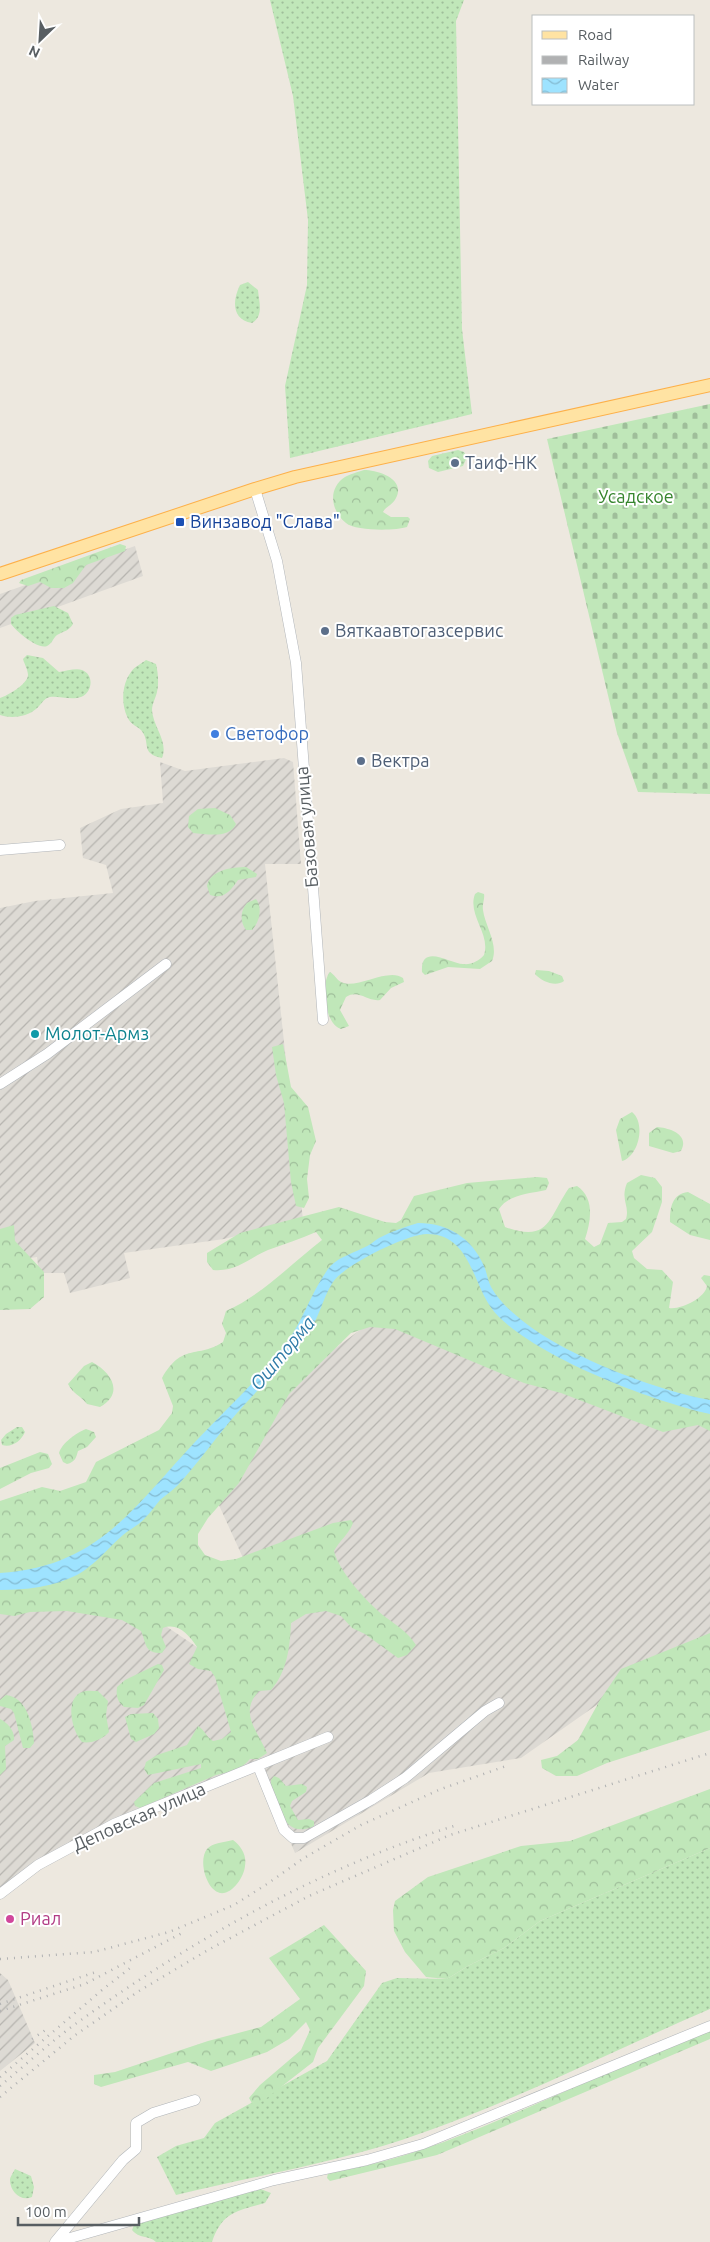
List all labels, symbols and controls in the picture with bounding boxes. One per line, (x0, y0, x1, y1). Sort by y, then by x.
north arrow (15, 15, 65, 65)
legend (532, 15, 695, 105)
text: Road (578, 26, 613, 43)
text: N (26, 42, 43, 61)
text: Railway (578, 51, 629, 68)
text: Water (578, 76, 619, 93)
place label: Таиф-НК (465, 452, 537, 472)
marker: Таиф-НК (449, 457, 461, 469)
park label: Усадское (598, 486, 674, 506)
place label: Винзавод "Слава" (190, 511, 340, 531)
marker: Винзавод "Слава" (174, 516, 186, 528)
place label: Вяткаавтогазсервис (335, 620, 503, 640)
marker: Вяткаавтогазсервис (319, 625, 331, 637)
place label: Светофор (225, 723, 309, 743)
marker: Светофор (209, 728, 221, 740)
place label: Вектра (371, 750, 429, 770)
marker: Вектра (355, 755, 367, 767)
street label: Базовая улица (291, 766, 321, 889)
place label: Молот-Армз (45, 1023, 149, 1043)
marker: Молот-Армз (29, 1028, 41, 1040)
water label: Ошторма (245, 1312, 319, 1394)
street label: Деповская улица (69, 1778, 208, 1854)
place label: Риал (20, 1908, 61, 1928)
marker: Риал (4, 1913, 16, 1925)
scale bar (18, 2194, 139, 2226)
text: 100 m (25, 2203, 67, 2220)

